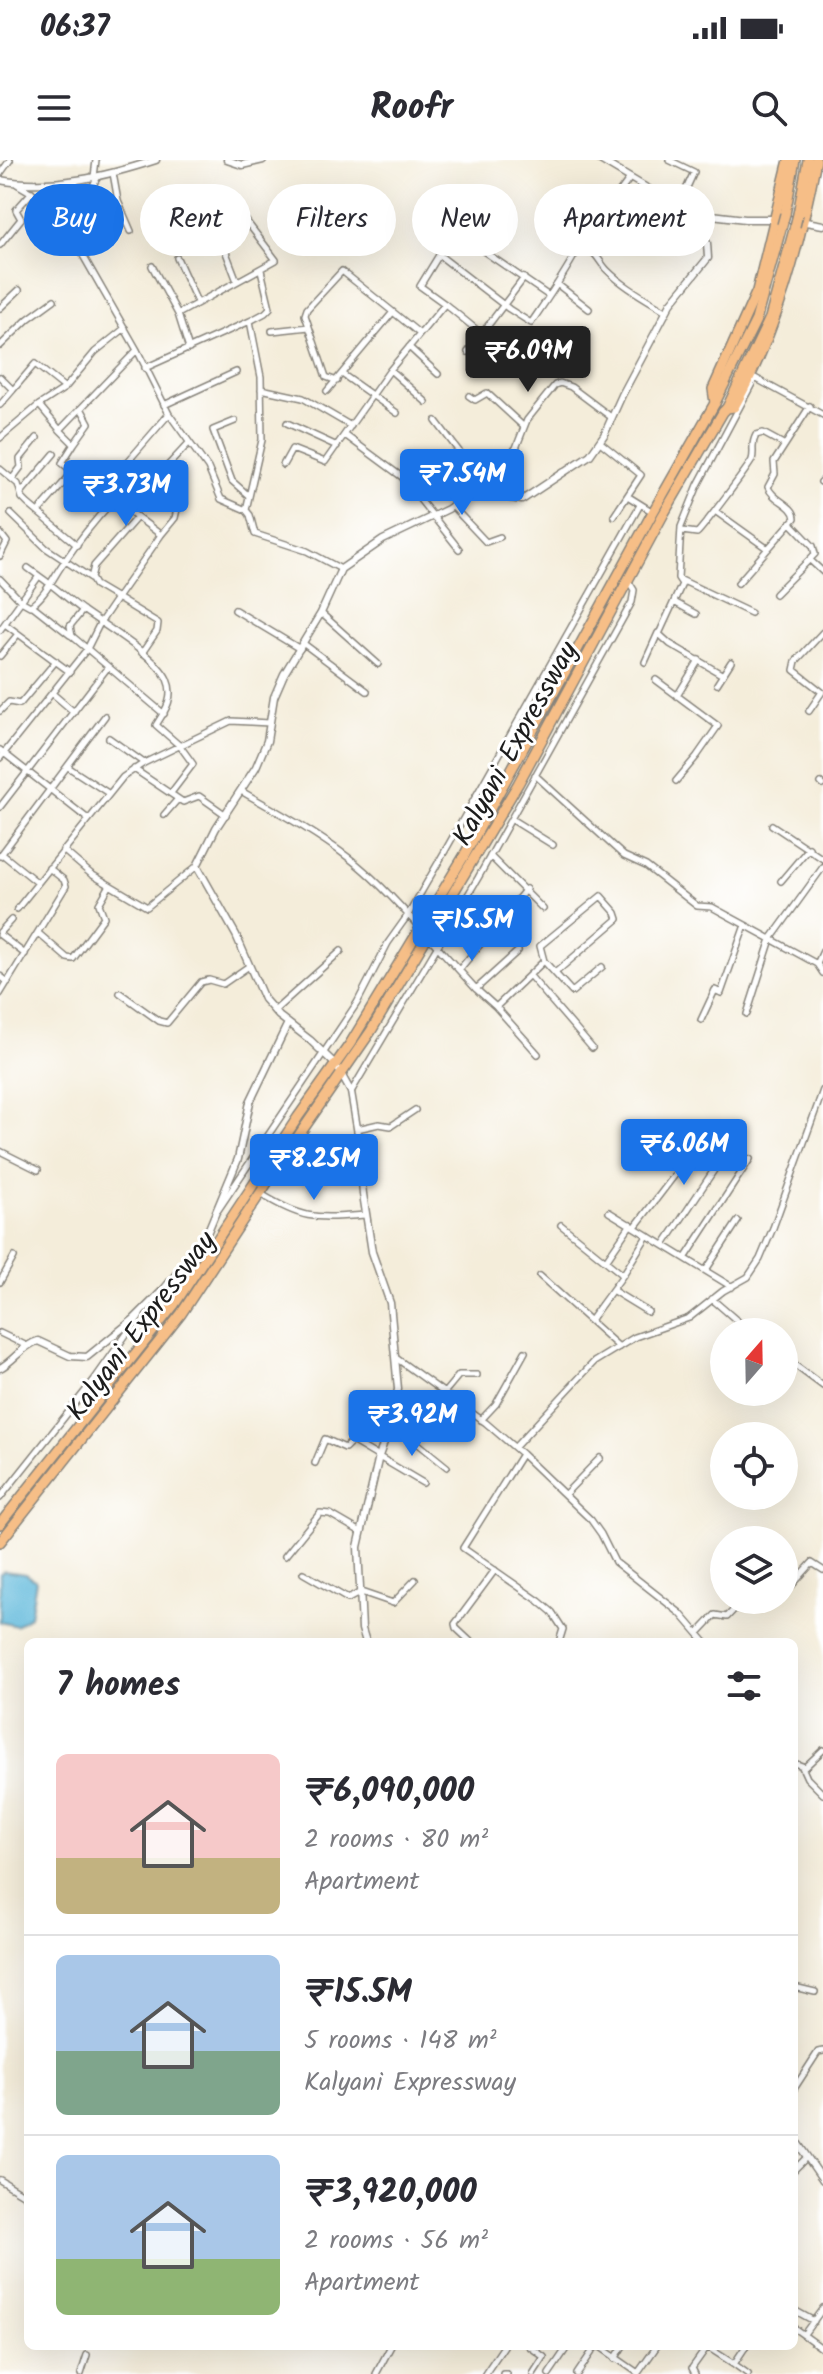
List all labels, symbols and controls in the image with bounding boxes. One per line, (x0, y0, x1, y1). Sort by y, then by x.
text: 06:37 (40, 4, 110, 52)
text: Roofr (370, 80, 453, 137)
icon: menu (32, 86, 76, 130)
icon: search (747, 86, 791, 130)
chip: Buy (24, 184, 124, 256)
chip: Rent (140, 184, 251, 256)
chip: Filters (267, 184, 396, 256)
chip: New (412, 184, 518, 256)
chip: Apartment (534, 184, 715, 256)
pin: ₹6.09M (463, 326, 593, 394)
text: ₹6.09M (483, 331, 573, 373)
pin: ₹7.54M (397, 449, 527, 517)
text: ₹7.54M (418, 454, 506, 496)
pin: ₹3.73M (61, 460, 191, 528)
text: ₹3.73M (81, 465, 171, 507)
street label: Kalyani Expressway (441, 633, 592, 855)
pin: ₹15.5M (407, 895, 537, 963)
text: ₹15.5M (431, 900, 513, 942)
pin: ₹6.06M (619, 1119, 749, 1187)
text: ₹6.06M (639, 1124, 729, 1166)
pin: ₹8.25M (249, 1134, 379, 1202)
text: ₹8.25M (268, 1139, 360, 1181)
street label: Kalyani Expressway (55, 1221, 229, 1431)
north arrow (710, 1318, 798, 1406)
map controls (710, 1318, 798, 1614)
pin: ₹3.92M (347, 1390, 477, 1458)
text: ₹3.92M (367, 1395, 457, 1437)
button: locate (710, 1422, 798, 1510)
button: layers (710, 1526, 798, 1614)
text: 7 homes (56, 1659, 180, 1713)
icon: filters (722, 1664, 766, 1708)
text: ₹6,090,000 (304, 1765, 474, 1819)
icon: home (120, 1786, 216, 1882)
text: 2 rooms · 80 m² (304, 1819, 488, 1861)
text: Apartment (304, 1861, 419, 1903)
text: ₹15.5M (304, 1966, 412, 2020)
icon: home (120, 1987, 216, 2083)
text: 5 rooms · 148 m² (304, 2020, 497, 2062)
text: Kalyani Expressway (304, 2062, 516, 2104)
text: ₹3,920,000 (304, 2166, 477, 2220)
icon: home (120, 2187, 216, 2283)
text: 2 rooms · 56 m² (304, 2220, 488, 2262)
text: Apartment (304, 2262, 419, 2304)

